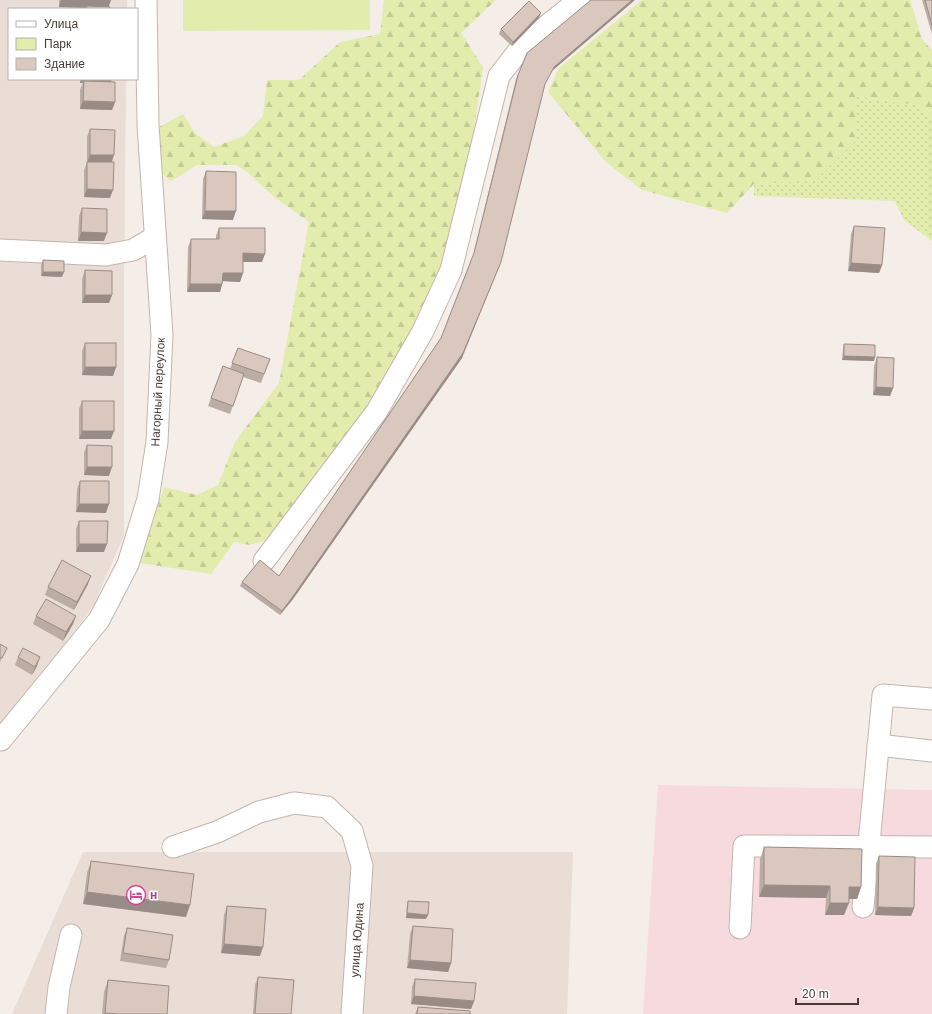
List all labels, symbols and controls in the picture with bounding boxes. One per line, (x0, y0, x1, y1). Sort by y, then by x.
legend (8, 8, 138, 80)
text: Улица (44, 17, 78, 31)
text: Парк (44, 37, 72, 51)
text: Здание (44, 57, 85, 71)
street label: Нагорный переулок (148, 336, 168, 447)
hotel icon: н (125, 884, 147, 906)
place label: н (150, 888, 157, 902)
street label: улица Юдина (347, 902, 367, 978)
scale bar (796, 980, 858, 1006)
text: 20 m (802, 987, 829, 1001)

